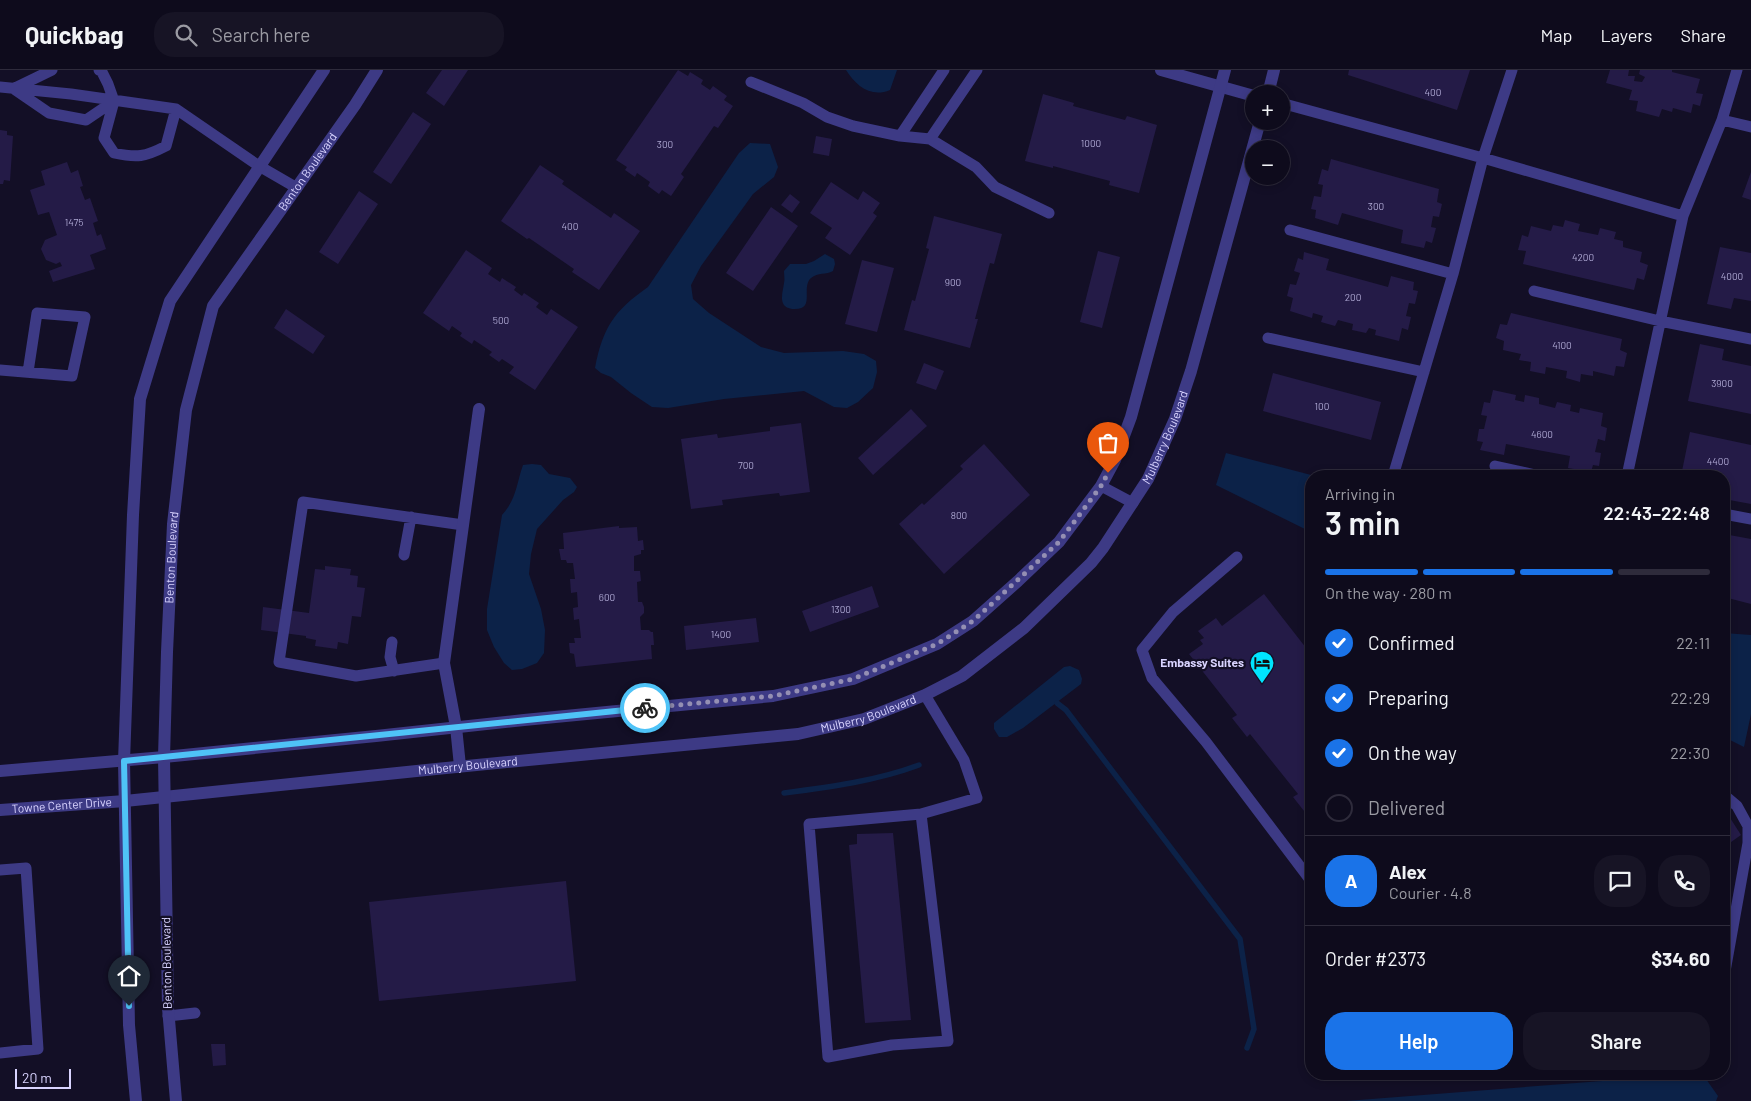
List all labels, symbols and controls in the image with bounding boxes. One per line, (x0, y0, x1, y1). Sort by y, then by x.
search box (154, 12, 504, 57)
text: Quickbag (25, 20, 124, 49)
icon: search (172, 21, 200, 49)
text: Search here (212, 23, 310, 46)
text: Map (1540, 24, 1572, 46)
text: Layers (1600, 24, 1653, 46)
text: Share (1681, 24, 1726, 46)
map controls (1245, 85, 1290, 185)
button: + (1245, 85, 1290, 130)
house number: 400 (1425, 86, 1441, 98)
street label: Benton Boulevard (275, 130, 339, 213)
house number: 1000 (1081, 137, 1101, 149)
house number: 300 (657, 138, 673, 150)
button: − (1245, 140, 1290, 185)
house number: 300 (1368, 200, 1384, 212)
house number: 1475 (65, 216, 83, 228)
house number: 400 (562, 220, 578, 232)
house number: 4200 (1572, 251, 1594, 263)
house number: 4000 (1721, 270, 1743, 282)
house number: 900 (945, 276, 961, 288)
house number: 200 (1345, 291, 1361, 303)
house number: 500 (493, 314, 509, 326)
house number: 4100 (1552, 339, 1572, 351)
house number: 3900 (1711, 377, 1733, 389)
street label: Mulberry Boulevard (1139, 389, 1190, 486)
house number: 100 (1315, 400, 1329, 412)
pin (1087, 422, 1129, 473)
house number: 4600 (1531, 428, 1553, 440)
icon: bag (1094, 429, 1122, 457)
house number: 4400 (1707, 455, 1729, 467)
house number: 700 (738, 459, 754, 471)
text: Arriving in (1325, 484, 1395, 503)
text: 22:43–22:48 (1603, 501, 1710, 524)
text: 3 min (1325, 503, 1401, 541)
house number: 800 (951, 509, 967, 521)
street label: Benton Boulevard (161, 511, 180, 604)
text: On the way · 280 m (1325, 583, 1452, 602)
house number: 600 (599, 591, 615, 603)
house number: 1300 (831, 603, 851, 615)
house number: 1400 (711, 628, 731, 640)
icon: check (1325, 629, 1353, 657)
text: Confirmed (1368, 631, 1455, 654)
text: 22:11 (1676, 633, 1710, 652)
hotel icon: Embassy Suites (1249, 650, 1275, 684)
place label: Embassy Suites (1160, 655, 1244, 669)
courier (620, 683, 670, 733)
icon: check (1325, 684, 1353, 712)
text: Preparing (1368, 686, 1449, 709)
text: 22:29 (1671, 688, 1710, 707)
street label: Mulberry Boulevard (819, 691, 918, 735)
icon: bike (631, 694, 659, 722)
icon: check (1325, 739, 1353, 767)
text: On the way (1368, 741, 1457, 764)
text: 22:30 (1670, 743, 1710, 762)
street label: Mulberry Boulevard (417, 753, 518, 777)
street label: Towne Center Drive (11, 794, 112, 815)
text: Delivered (1368, 796, 1445, 819)
button: chat (1594, 855, 1646, 907)
button: phone (1658, 855, 1710, 907)
text: Alex (1389, 860, 1427, 883)
text: A (1345, 869, 1357, 892)
text: Courier · 4.8 (1389, 883, 1472, 902)
street label: Benton Boulevard (158, 917, 174, 1009)
text: Order #2373 (1325, 947, 1426, 970)
text: $34.60 (1651, 947, 1710, 970)
pin (108, 955, 150, 1006)
icon: home (115, 962, 143, 990)
button: Help (1325, 1012, 1513, 1070)
button: Share (1523, 1012, 1710, 1070)
scale bar (15, 1066, 71, 1089)
text: 20 m (22, 1069, 52, 1086)

